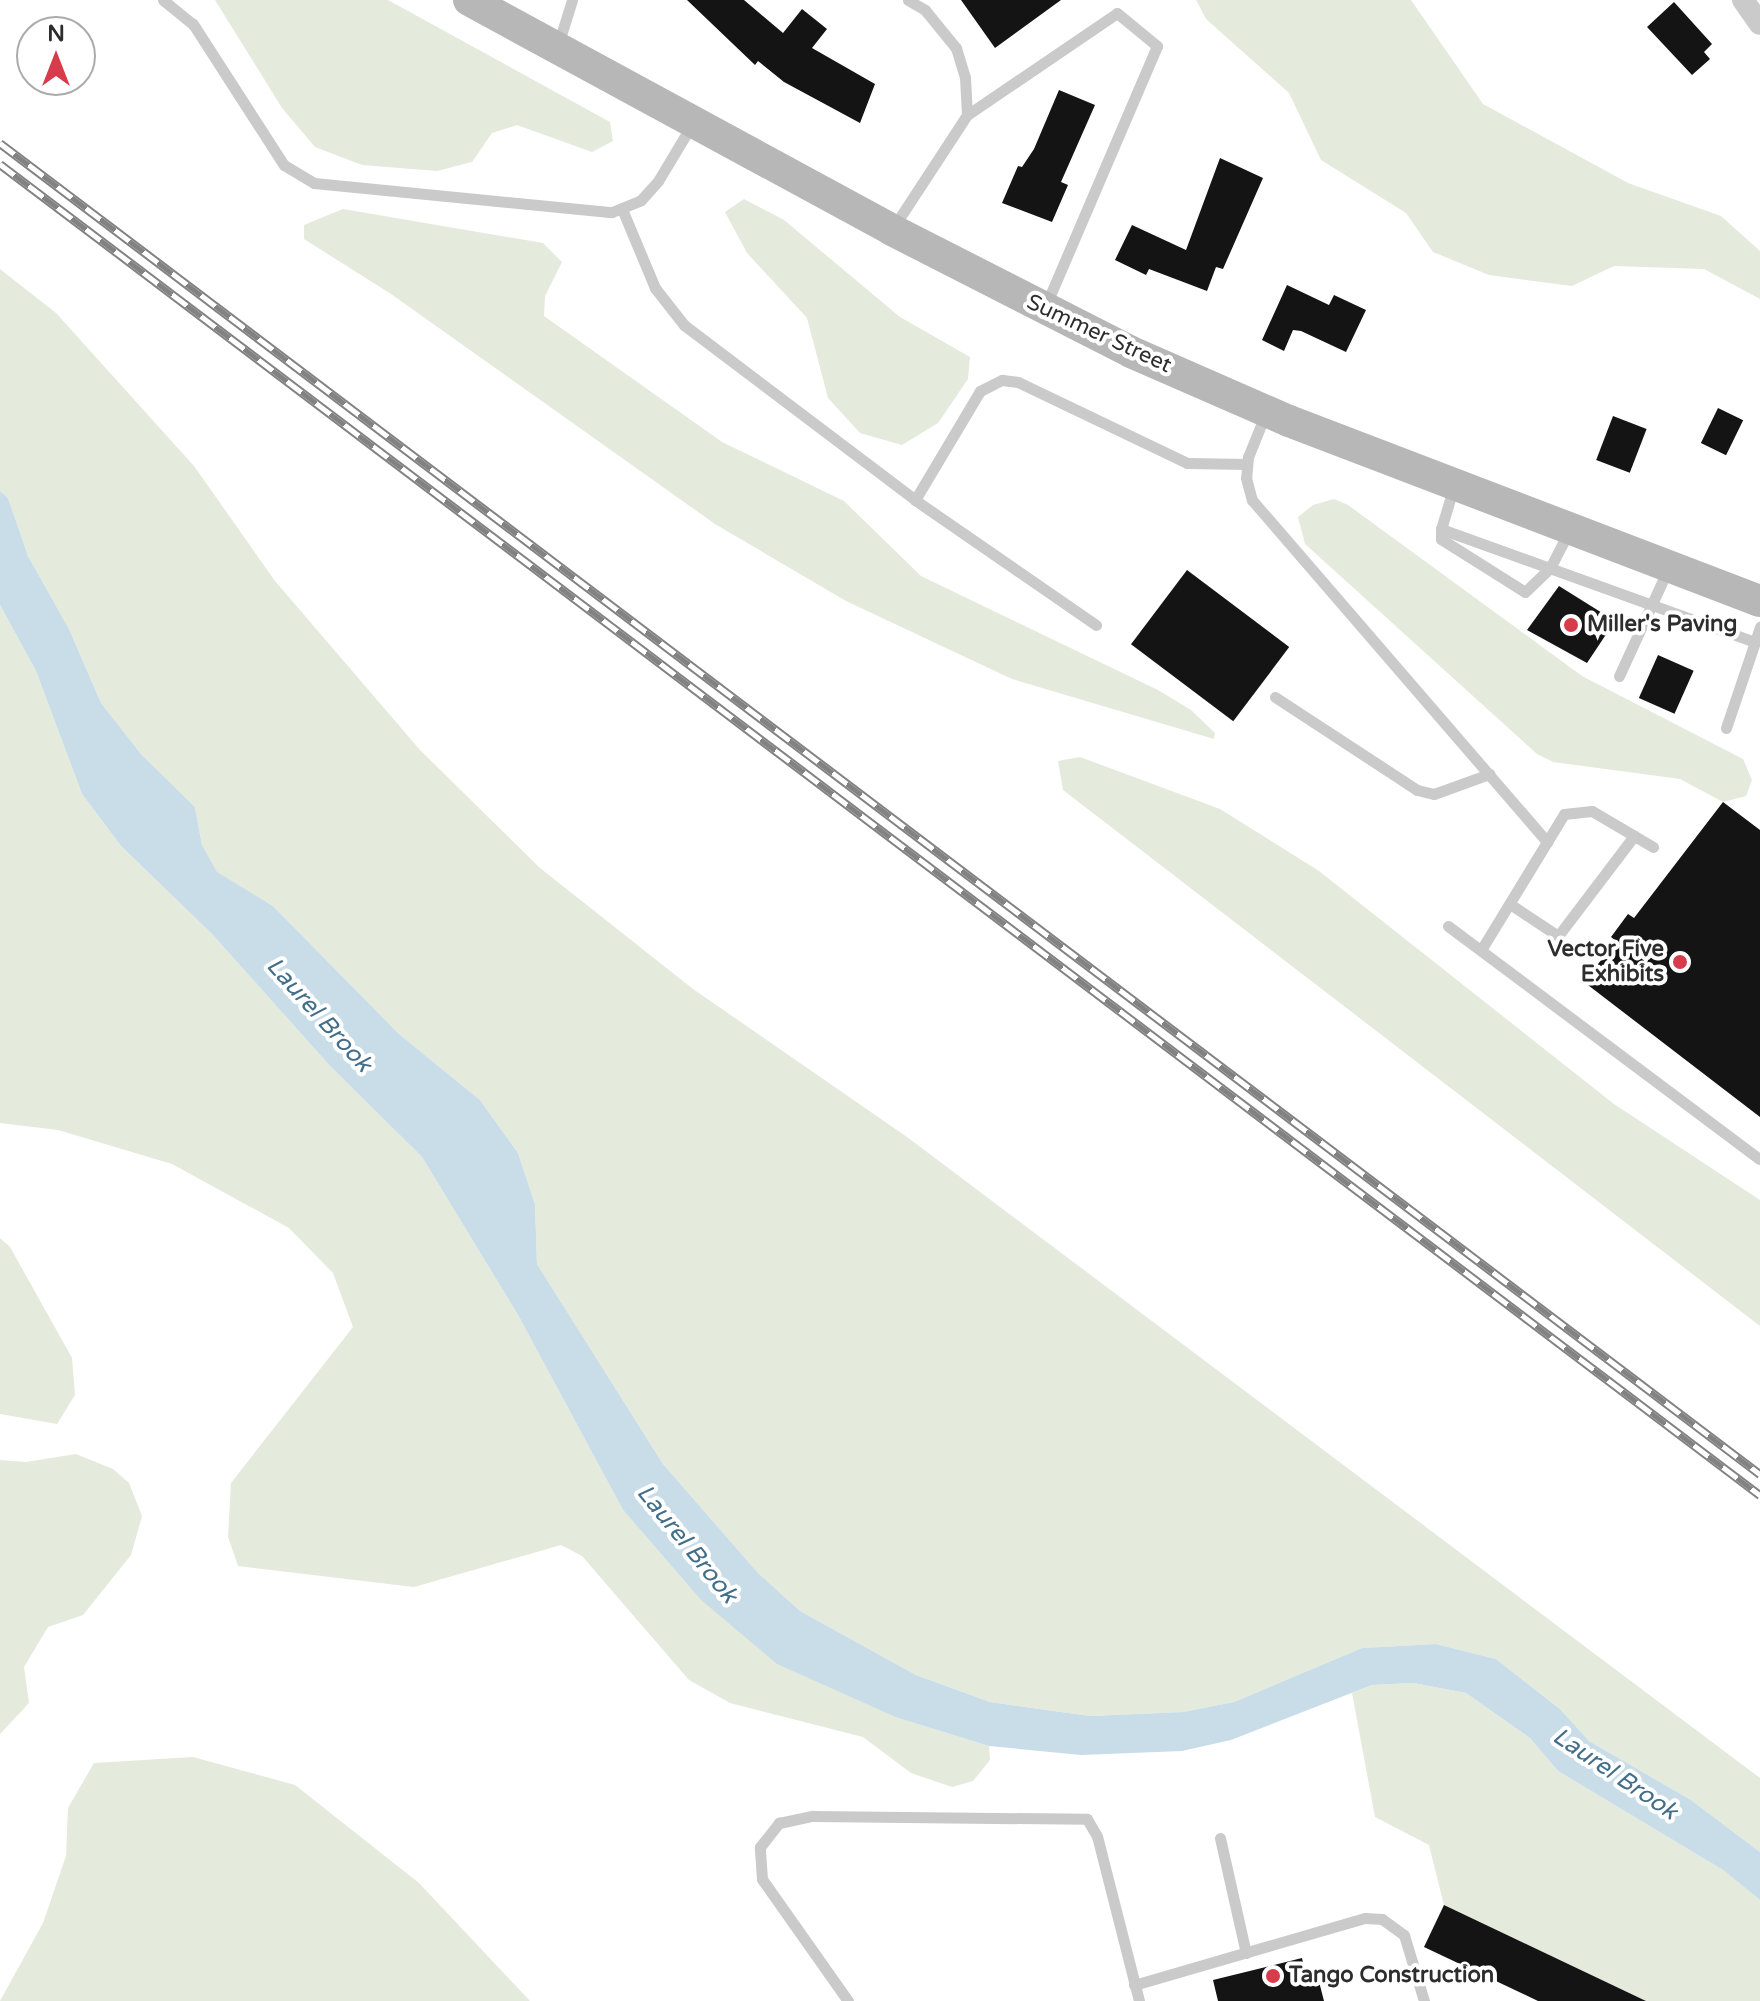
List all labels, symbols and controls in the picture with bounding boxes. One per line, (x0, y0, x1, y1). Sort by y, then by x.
north arrow (16, 16, 96, 96)
text: N (47, 21, 65, 47)
street label: Summer Street (1022, 289, 1176, 379)
place label: Miller's Paving (1587, 612, 1737, 638)
marker: Miller's Paving (1562, 616, 1580, 634)
place label: Vector Five Exhibits (1547, 936, 1664, 988)
water label: Laurel Brook (260, 952, 378, 1078)
marker: Vector Five Exhibits (1671, 953, 1689, 971)
water label: Laurel Brook (630, 1479, 744, 1609)
water label: Laurel Brook (1547, 1722, 1683, 1826)
place label: Tango Construction (1289, 1963, 1494, 1989)
marker: Tango Construction (1264, 1967, 1282, 1985)

